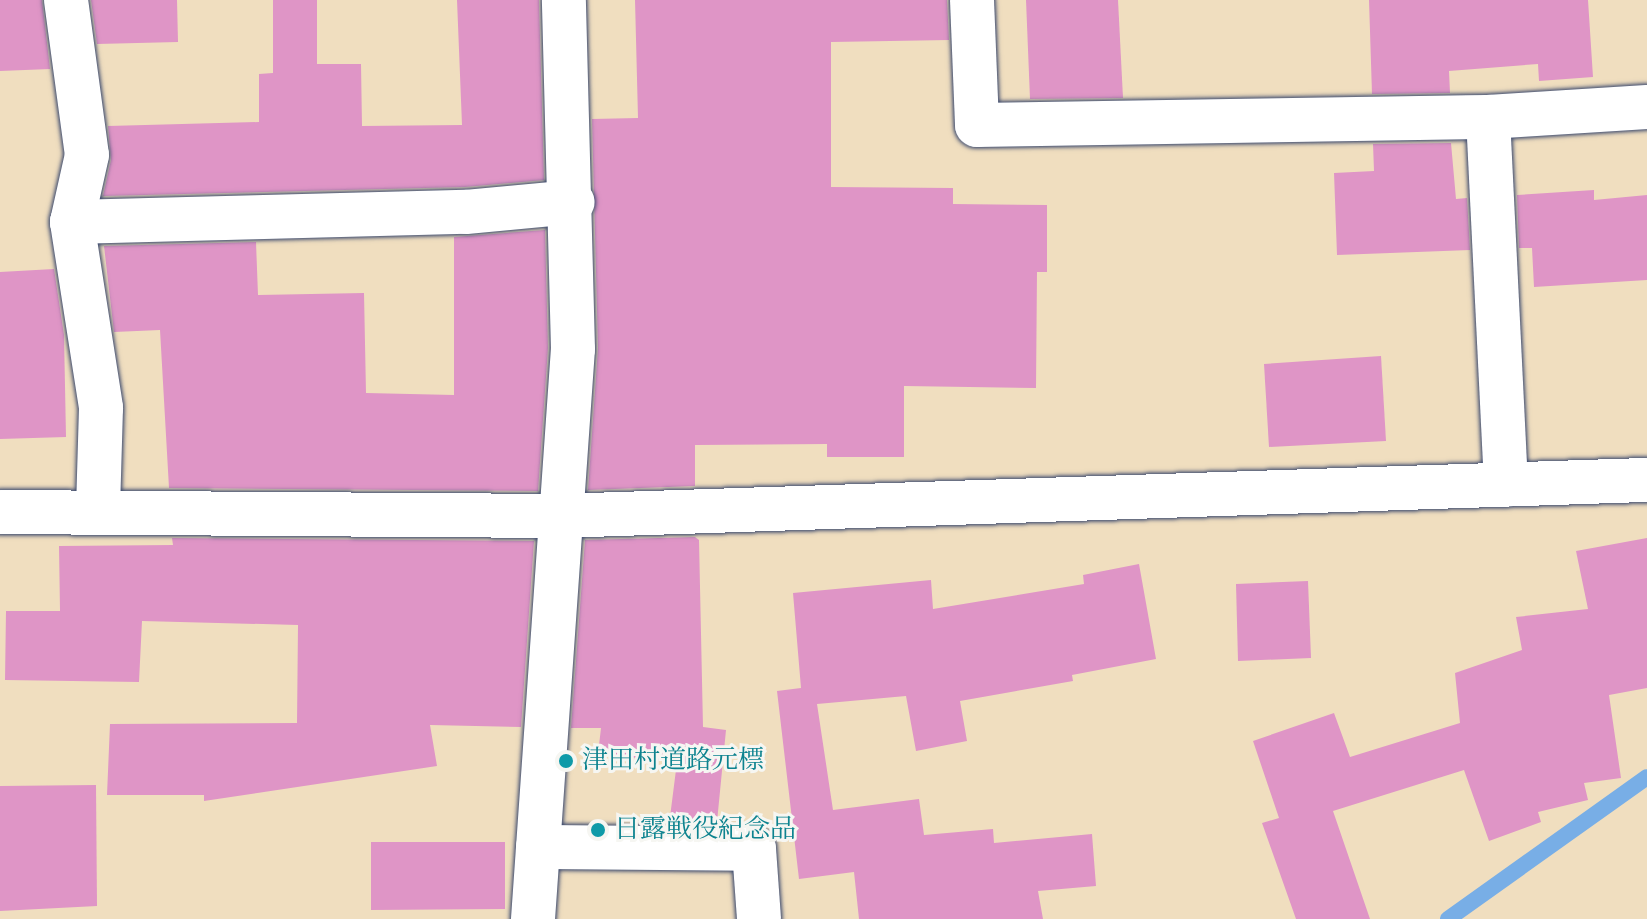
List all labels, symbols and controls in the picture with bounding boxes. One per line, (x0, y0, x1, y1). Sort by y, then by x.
place label: 津田村道路元標 (582, 745, 764, 777)
marker: 津田村道路元標 (557, 752, 575, 770)
place label: 日露戦役紀念品 (614, 814, 796, 846)
marker: 日露戦役紀念品 (589, 821, 607, 839)

